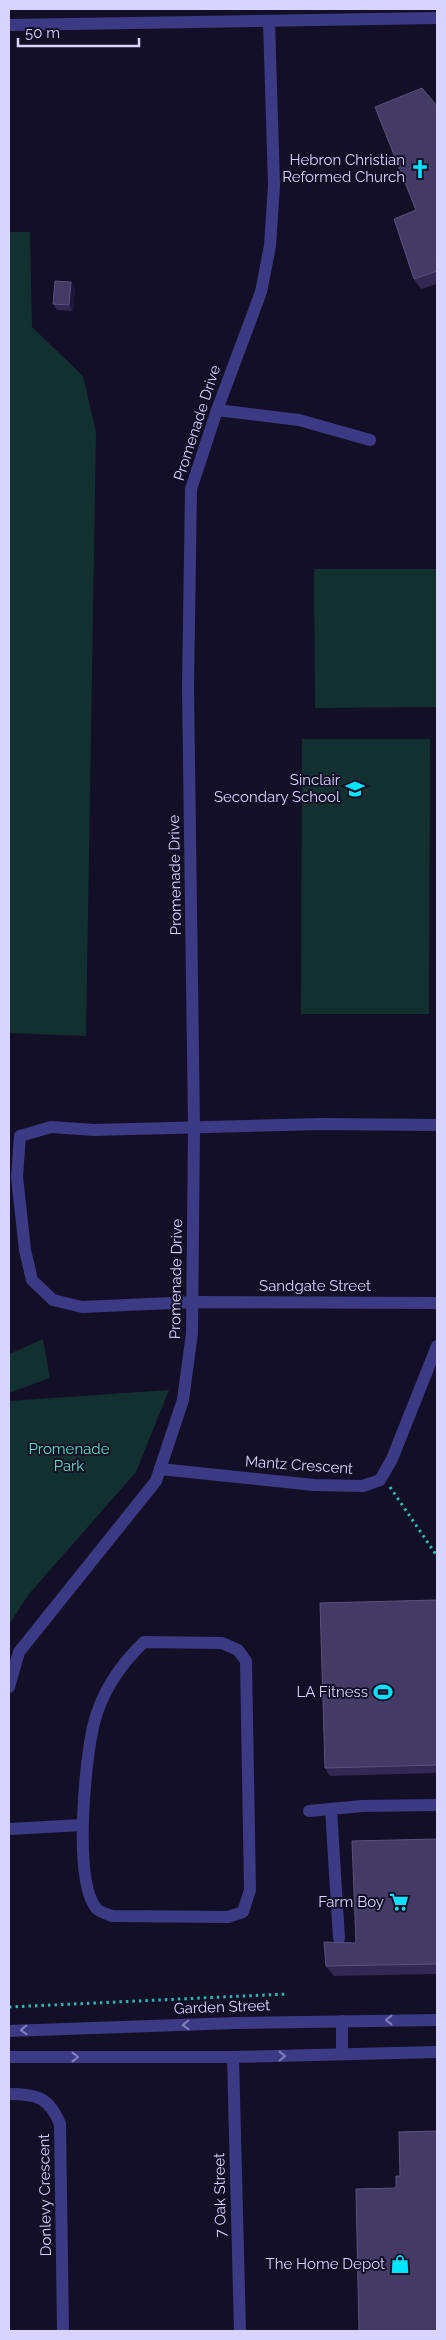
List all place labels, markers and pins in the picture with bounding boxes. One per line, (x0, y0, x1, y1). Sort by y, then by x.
place label: Hebron Christian Reformed Church (282, 151, 405, 186)
church icon: Hebron Christian Reformed Church (409, 158, 431, 180)
place label: Sinclair Secondary School (214, 771, 341, 806)
school or university icon: Sinclair Secondary School (344, 778, 366, 800)
sports icon: LA Fitness (372, 1681, 394, 1703)
place label: LA Fitness (297, 1683, 368, 1701)
supermarket icon: Farm Boy (388, 1891, 410, 1913)
place label: Farm Boy (318, 1893, 384, 1911)
shop icon: The Home Depot (389, 2253, 411, 2275)
place label: The Home Depot (266, 2255, 385, 2273)

